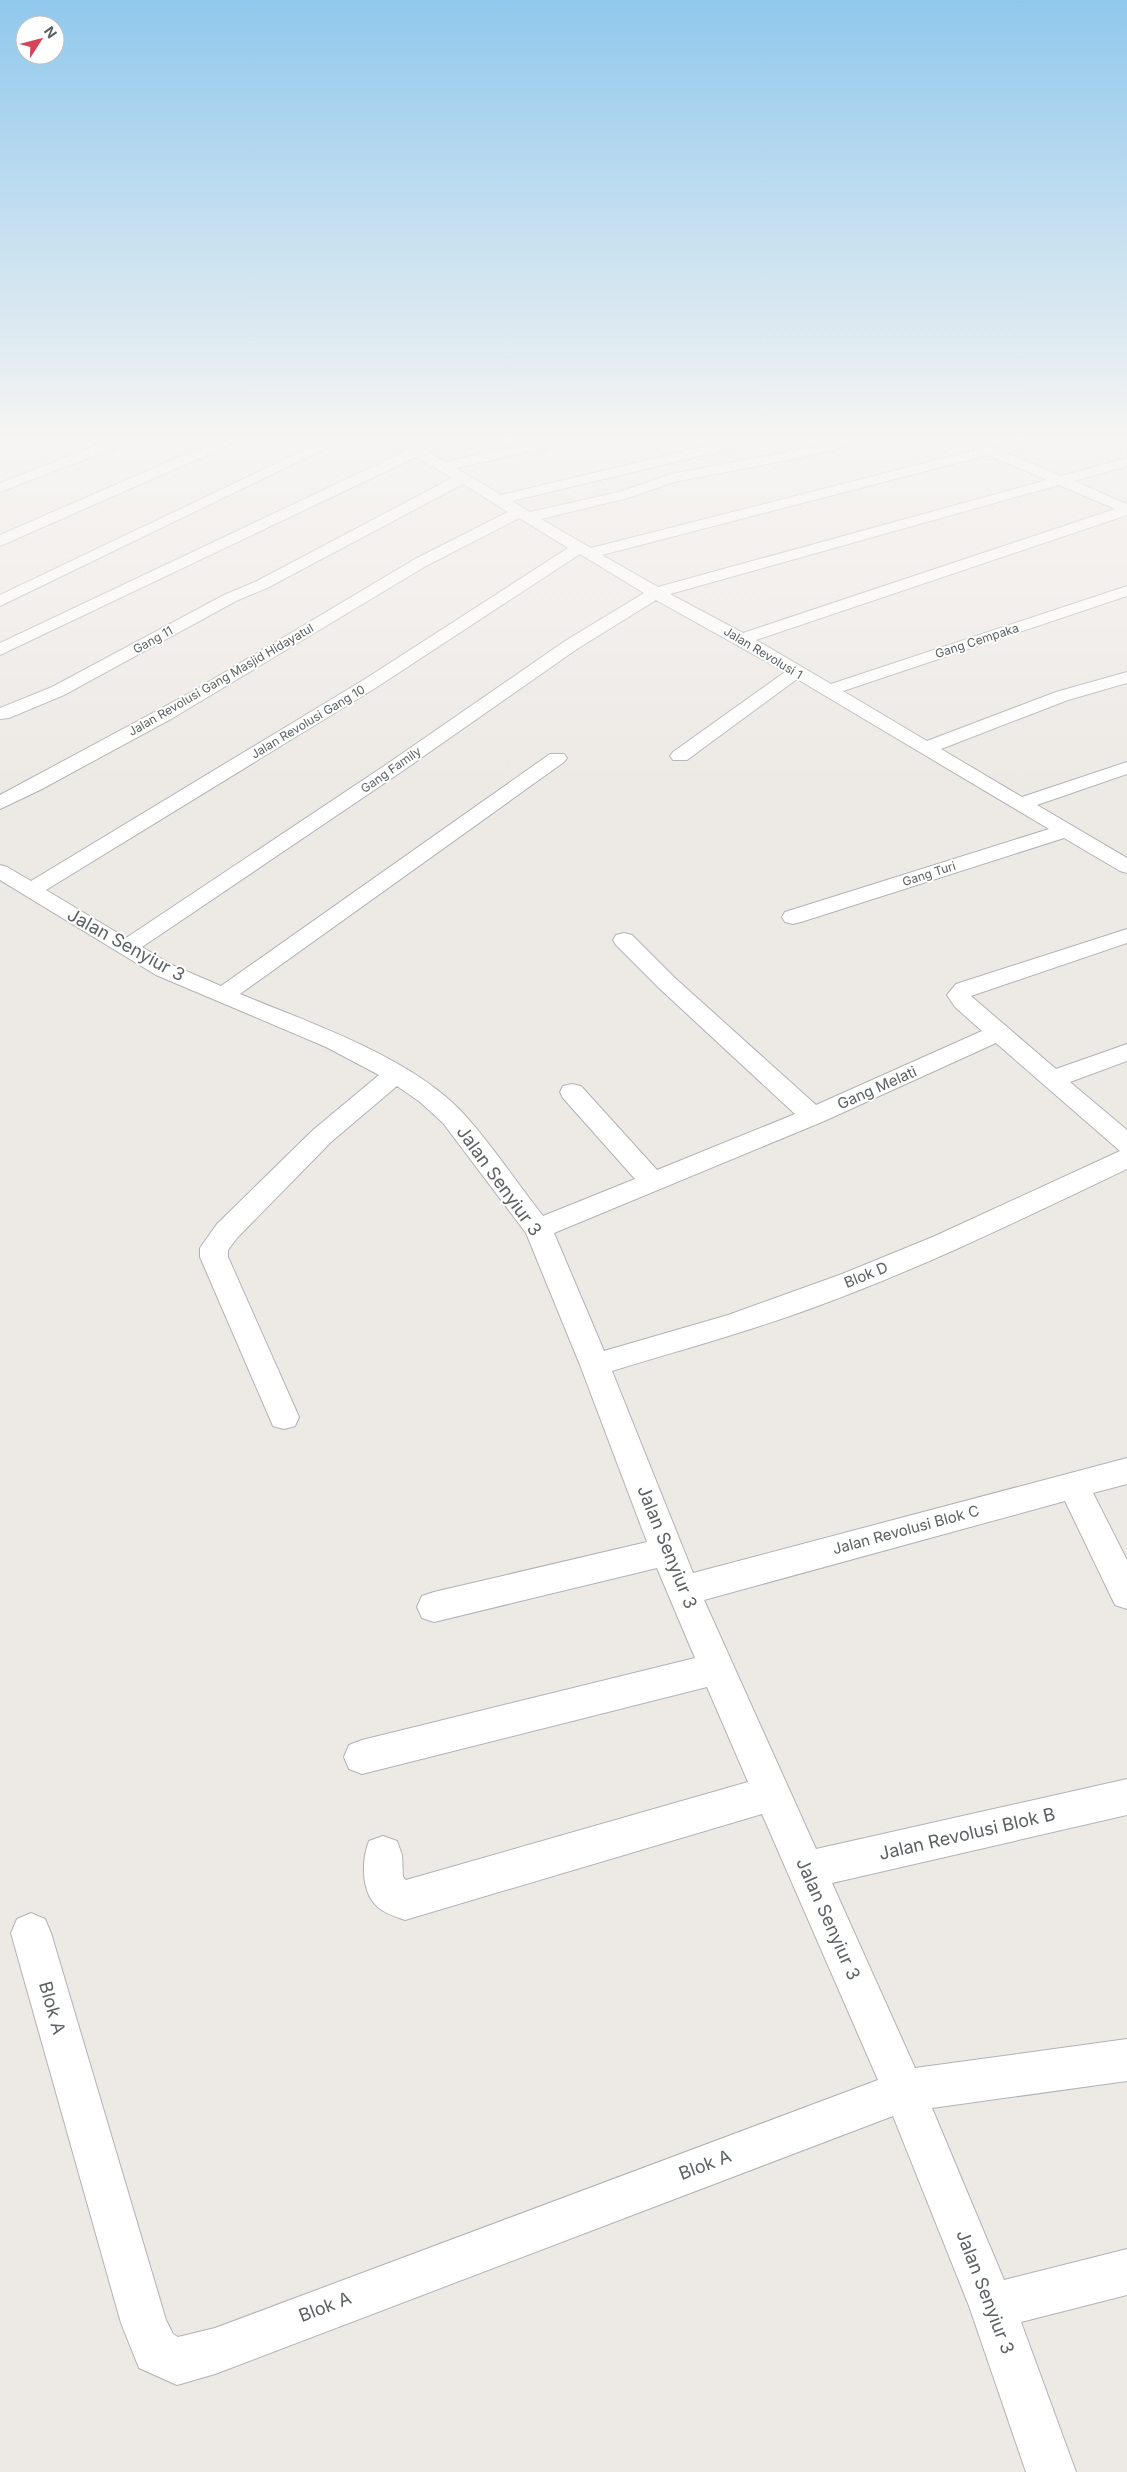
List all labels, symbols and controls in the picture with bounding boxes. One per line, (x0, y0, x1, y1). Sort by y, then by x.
north arrow (15, 15, 65, 65)
text: N (41, 23, 61, 41)
street label: Jalan Revolusi Gang Masjid Hidayatul (125, 620, 316, 739)
street label: Gang Cempaka (933, 620, 1021, 661)
street label: Gang 11 (130, 623, 175, 657)
street label: Jalan Revolusi 1 (721, 623, 805, 682)
street label: Jalan Revolusi Gang 10 (248, 682, 367, 762)
street label: Gang Family (358, 743, 424, 796)
street label: Gang Turi (900, 858, 957, 889)
street label: Jalan Senyiur 3 (64, 904, 189, 986)
street label: Gang Melati (834, 1062, 919, 1113)
street label: Jalan Senyiur 3 (452, 1122, 546, 1240)
street label: Blok D (841, 1257, 891, 1292)
street label: Jalan Senyiur 3 (633, 1482, 702, 1611)
street label: Jalan Revolusi Blok C (830, 1501, 981, 1558)
street label: Jalan Revolusi Blok B (877, 1803, 1057, 1864)
street label: Jalan Senyiur 3 (792, 1855, 865, 1983)
street label: Blok A (35, 1979, 70, 2037)
street label: Blok A (676, 2145, 734, 2184)
street label: Jalan Senyiur 3 (952, 2227, 1019, 2357)
street label: Blok A (296, 2287, 354, 2326)

